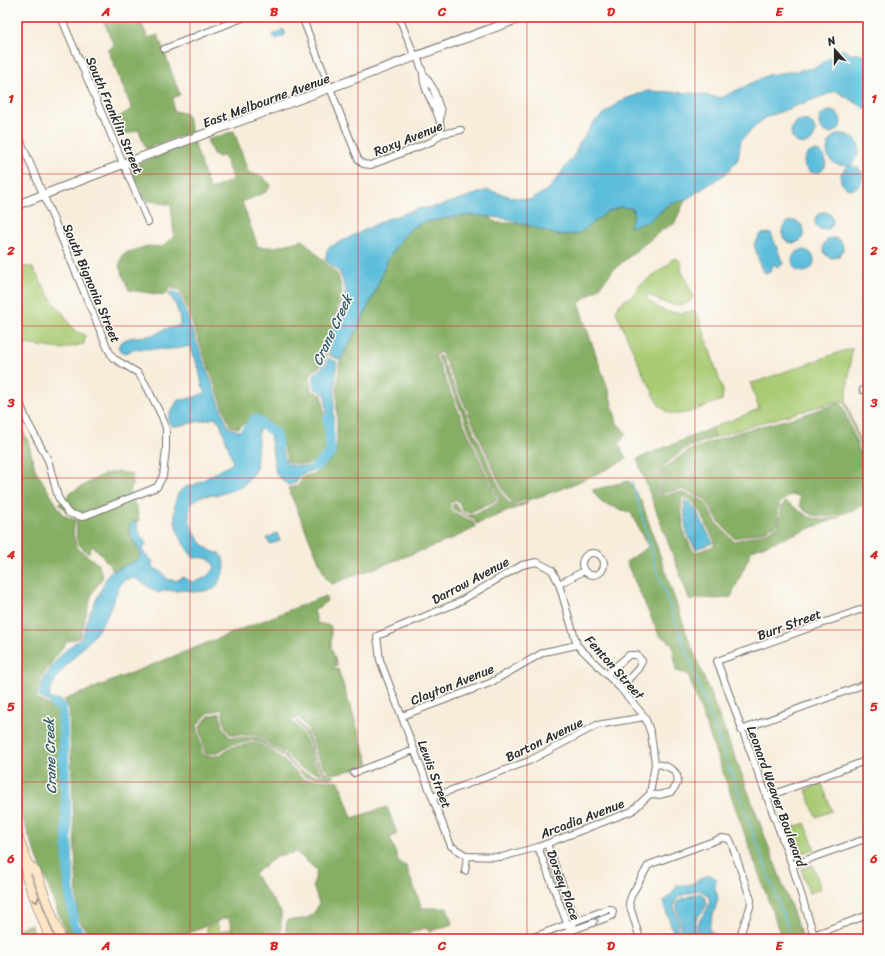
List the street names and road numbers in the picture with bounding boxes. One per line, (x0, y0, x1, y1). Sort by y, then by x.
street label: South Franklin Street (79, 53, 150, 178)
street label: East Melbourne Avenue (199, 67, 333, 134)
street label: Roxy Avenue (370, 114, 447, 163)
street label: South Bignonia Street (56, 220, 127, 347)
street label: Darrow Avenue (427, 550, 514, 611)
street label: Burr Street (754, 602, 825, 647)
street label: Fenton Street (579, 630, 651, 706)
street label: Clayton Avenue (407, 657, 498, 712)
street label: Barton Avenue (501, 711, 587, 768)
street label: Leonard Weaver Boulevard (740, 722, 813, 871)
street label: Lewis Street (411, 736, 458, 812)
street label: Arcadia Avenue (536, 792, 628, 845)
street label: Dorsey Place (540, 847, 587, 924)

